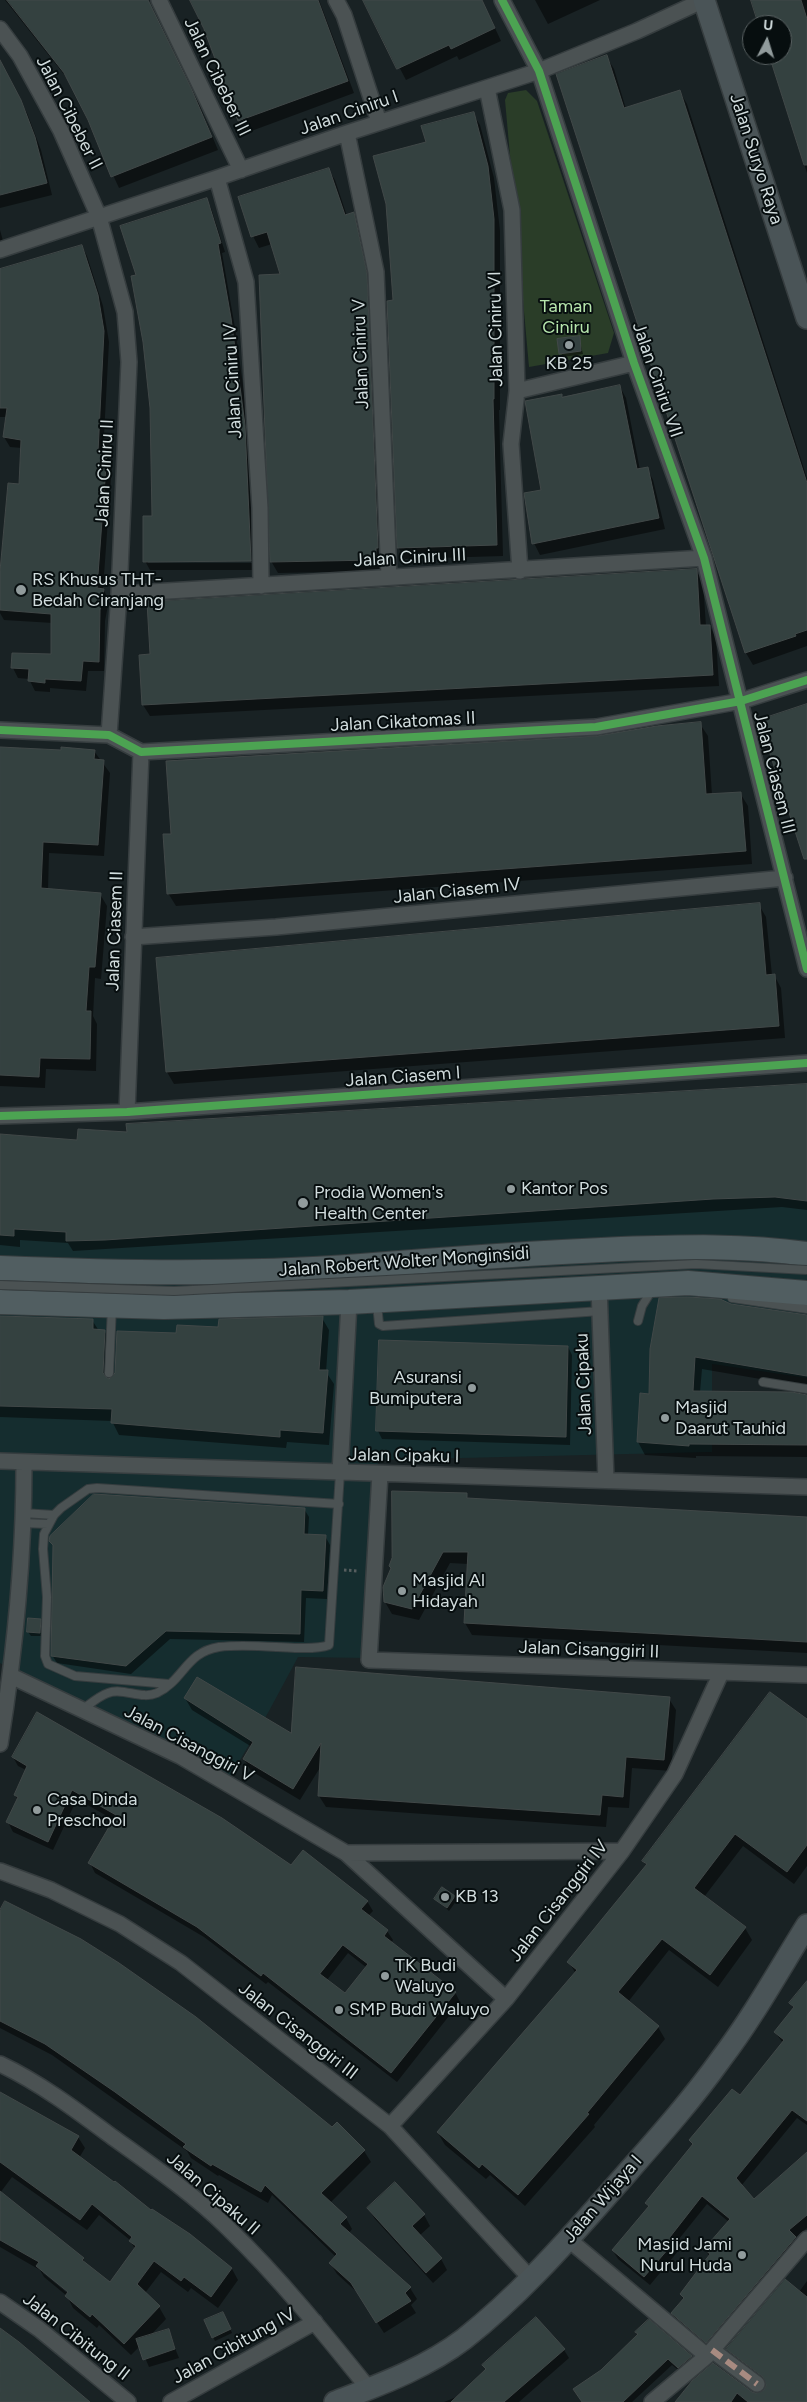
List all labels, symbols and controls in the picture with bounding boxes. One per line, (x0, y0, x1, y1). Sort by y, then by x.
street label: Jalan Cibeber III (179, 14, 255, 140)
north arrow (742, 15, 792, 65)
text: U (763, 17, 774, 34)
street label: Jalan Cibeber II (31, 53, 107, 173)
street label: Jalan Ciniru I (297, 86, 401, 140)
street label: Jalan Suryo Raya (725, 91, 787, 227)
street label: Jalan Ciniru VI (484, 271, 508, 387)
park label: Taman Ciniru (540, 296, 592, 338)
street label: Jalan Ciniru V (348, 298, 374, 410)
street label: Jalan Ciniru VII (627, 320, 687, 440)
street label: Jalan Ciniru IV (219, 323, 247, 439)
marker: KB 25 (563, 339, 575, 351)
place label: KB 25 (546, 353, 592, 375)
street label: Jalan Ciniru II (91, 419, 119, 527)
street label: Jalan Ciniru III (353, 544, 467, 572)
place label: RS Khusus THT- Bedah Ciranjang (32, 569, 164, 612)
marker: RS Khusus THT- Bedah Ciranjang (14, 583, 28, 597)
street label: Jalan Cikatomas II (330, 707, 476, 737)
street label: Jalan Ciasem III (748, 710, 800, 836)
street label: Jalan Ciasem II (102, 871, 128, 991)
street label: Jalan Ciasem IV (392, 874, 522, 908)
street label: Jalan Ciasem I (345, 1062, 461, 1092)
place label: Kantor Pos (521, 1178, 608, 1200)
place label: Prodia Women's Health Center (314, 1182, 443, 1224)
marker: Kantor Pos (505, 1183, 517, 1195)
marker: Prodia Women's Health Center (296, 1196, 310, 1210)
street label: Jalan Robert Wolter Monginsidi (278, 1242, 530, 1282)
street label: Jalan Cipaku (571, 1333, 597, 1435)
place label: Asuransi Bumiputera (369, 1367, 462, 1410)
marker: Asuransi Bumiputera (466, 1382, 478, 1394)
place label: Masjid Daarut Tauhid (675, 1397, 786, 1440)
marker: Masjid Daarut Tauhid (659, 1412, 671, 1424)
street label: Jalan Cipaku I (348, 1444, 460, 1468)
place label: Masjid Al Hidayah (412, 1570, 485, 1612)
marker: Masjid Al Hidayah (396, 1585, 408, 1597)
street label: Jalan Cisanggiri II (518, 1637, 660, 1663)
street label: Jalan Cisanggiri V (121, 1701, 257, 1787)
place label: Casa Dinda Preschool (47, 1789, 138, 1832)
marker: Casa Dinda Preschool (31, 1804, 43, 1816)
street label: Jalan Cisanggiri IV (505, 1836, 613, 1966)
place label: KB 13 (455, 1886, 499, 1908)
marker: KB 13 (439, 1891, 451, 1903)
place label: TK Budi Waluyo (395, 1955, 456, 1998)
marker: TK Budi Waluyo (379, 1970, 391, 1982)
street label: Jalan Cisanggiri III (234, 1978, 362, 2084)
place label: SMP Budi Waluyo (349, 1999, 490, 2021)
marker: SMP Budi Waluyo (333, 2004, 345, 2016)
street label: Jalan Cipaku II (162, 2148, 264, 2240)
street label: Jalan Wijaya I (559, 2151, 647, 2247)
place label: Masjid Jami Nurul Huda (637, 2234, 732, 2276)
marker: Masjid Jami Nurul Huda (736, 2249, 748, 2261)
street label: Jalan Cibitung II (18, 2289, 134, 2385)
street label: Jalan Cibitung IV (169, 2303, 299, 2389)

